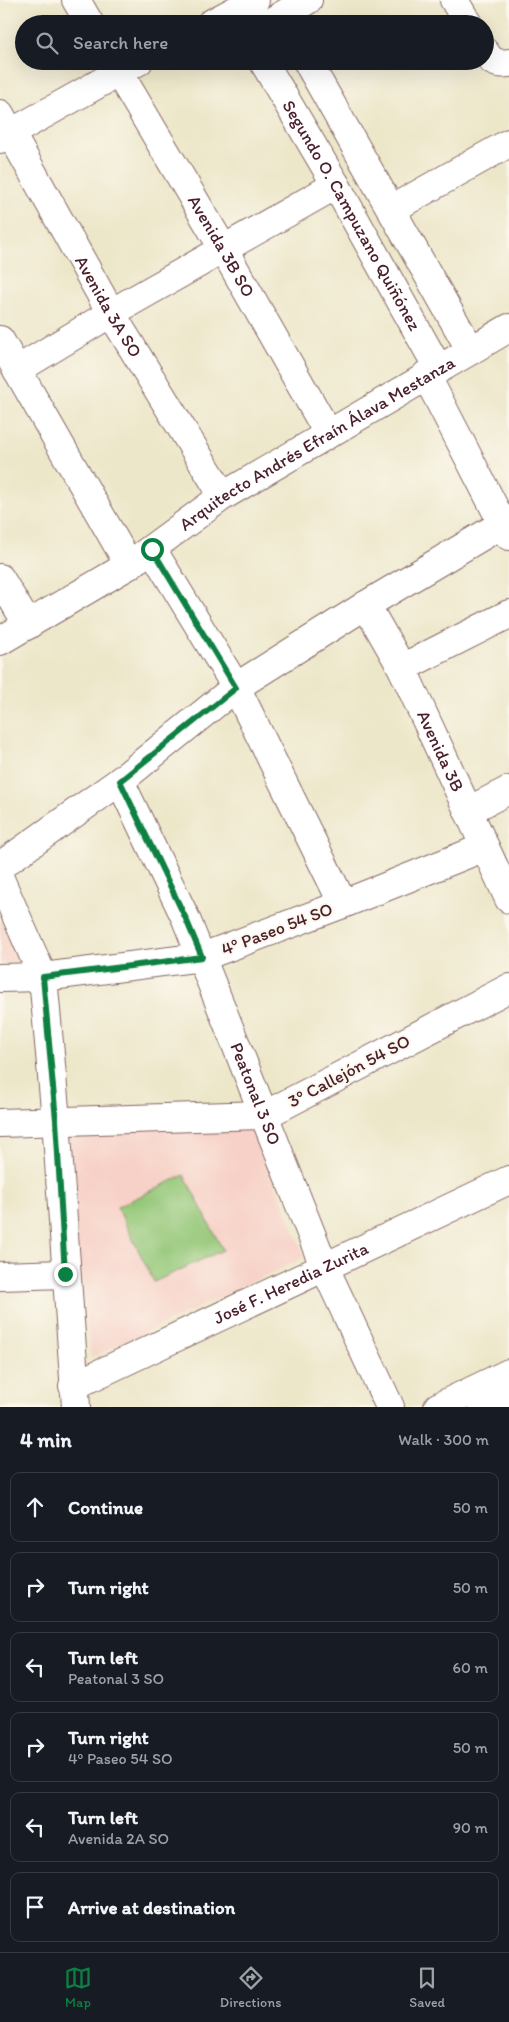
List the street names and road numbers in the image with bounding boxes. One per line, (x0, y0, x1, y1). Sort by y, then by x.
street label: Segundo O. Campuzano Quiñónez (277, 96, 426, 334)
street label: Avenida 3B SO (183, 191, 259, 301)
street label: Avenida 3A SO (70, 252, 147, 362)
street label: Arquitecto Andrés Efraín Álava Mestanza (175, 351, 459, 535)
street label: Avenida 3B (412, 707, 469, 795)
street label: 4º Paseo 54 SO (218, 898, 336, 960)
street label: 3º Callejón 54 SO (284, 1030, 414, 1112)
street label: Peatonal 3 SO (225, 1039, 286, 1148)
street label: José F. Heredia Zurita (210, 1237, 372, 1329)

